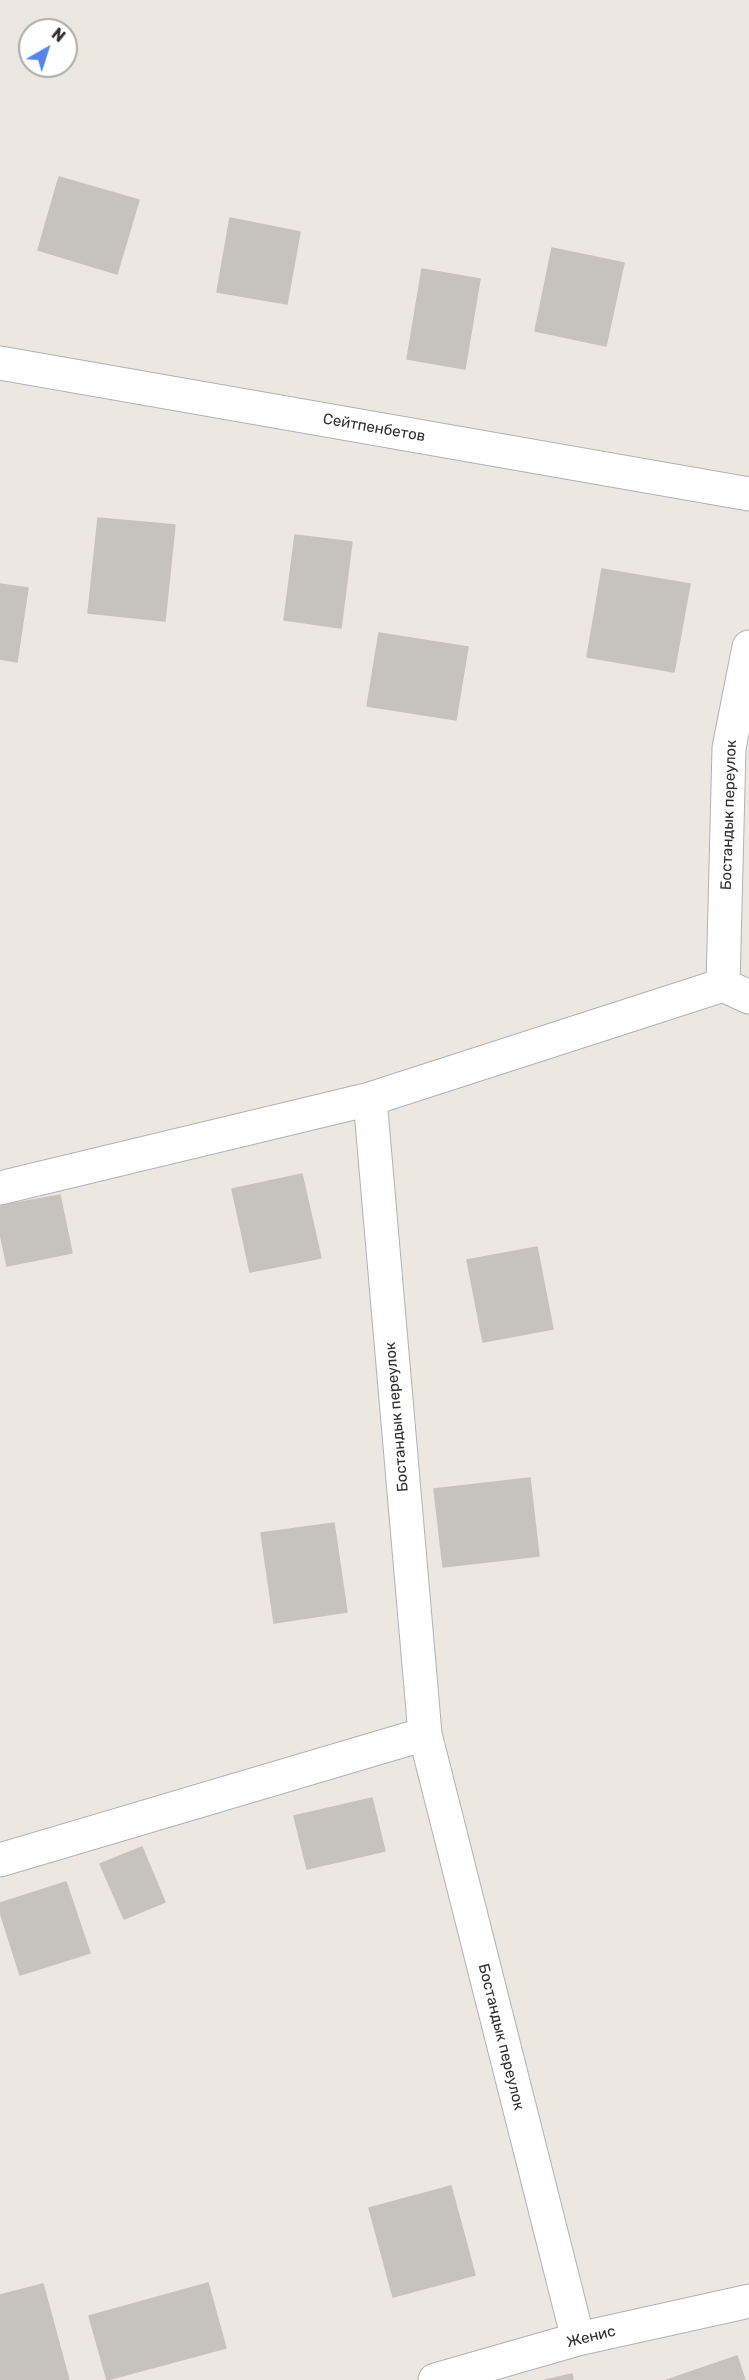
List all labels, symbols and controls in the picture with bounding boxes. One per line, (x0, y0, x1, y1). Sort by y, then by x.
north arrow (18, 18, 78, 78)
text: N (48, 24, 69, 46)
street label: Сейтпенбетов (322, 410, 426, 446)
street label: Бостандык переулок (717, 740, 741, 890)
street label: Бостандык переулок (381, 1341, 413, 1493)
street label: Бостандык переулок (474, 1962, 528, 2112)
street label: Женис (565, 2322, 617, 2352)

